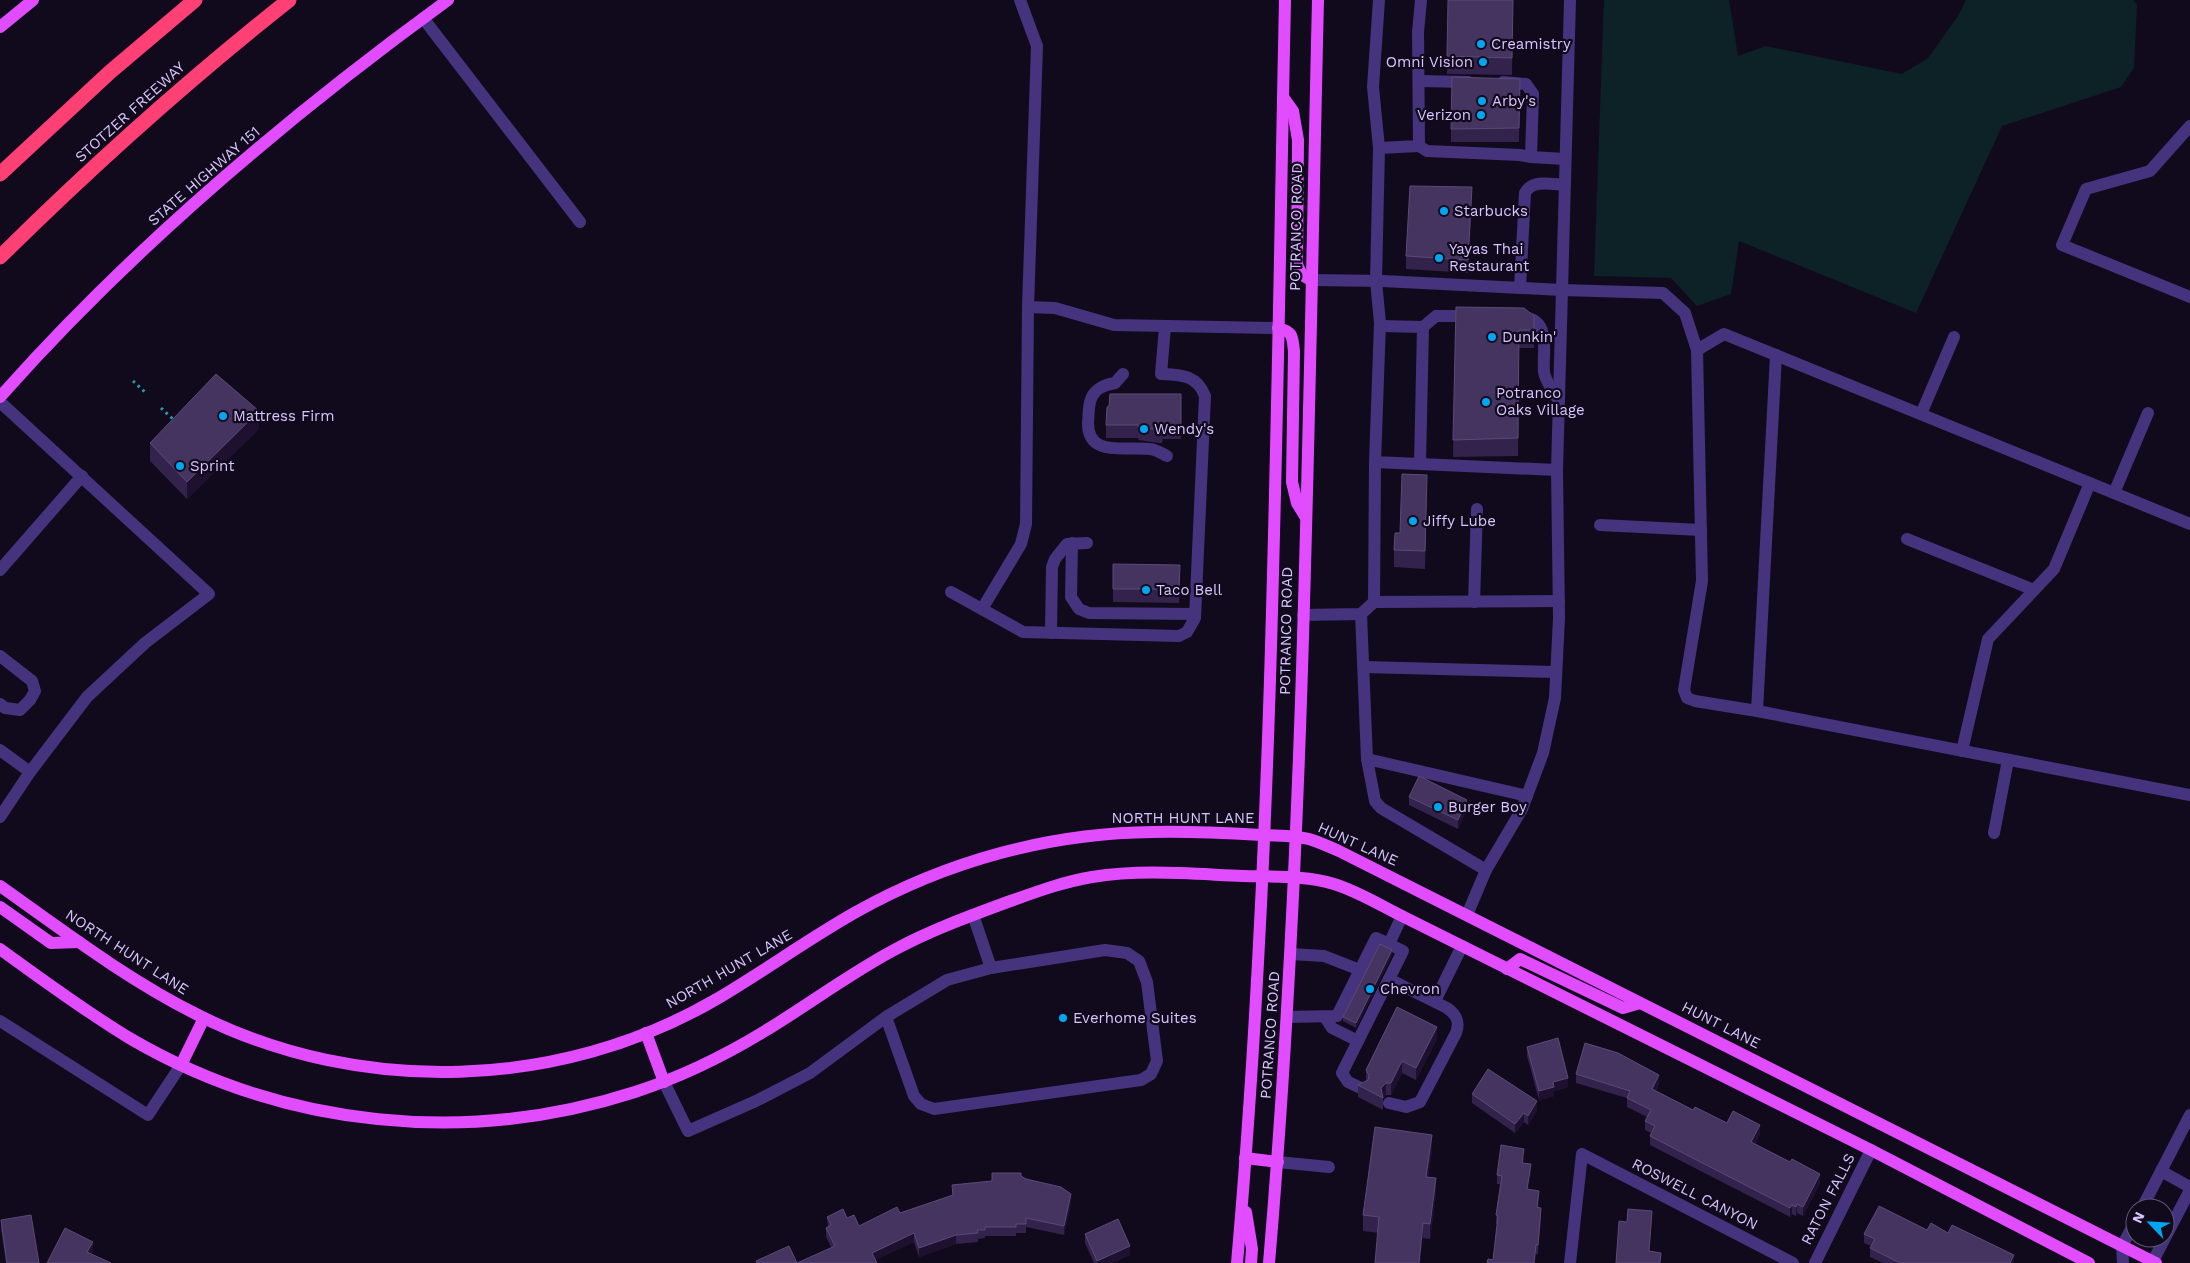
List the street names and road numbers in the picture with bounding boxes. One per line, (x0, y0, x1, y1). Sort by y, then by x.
street label: STOTZER FREEWAY (71, 58, 189, 166)
street label: STATE HIGHWAY 151 (144, 122, 264, 230)
street label: POTRANCO ROAD (1286, 163, 1306, 291)
street label: POTRANCO ROAD (1276, 567, 1296, 695)
street label: NORTH HUNT LANE (1112, 809, 1254, 827)
street label: HUNT LANE (1315, 818, 1401, 870)
street label: NORTH HUNT LANE (62, 906, 192, 998)
street label: NORTH HUNT LANE (663, 925, 795, 1013)
street label: POTRANCO ROAD (1257, 970, 1283, 1100)
street label: HUNT LANE (1679, 997, 1763, 1053)
street label: RATON FALLS (1797, 1150, 1859, 1248)
street label: ROSWELL CANYON (1629, 1154, 1761, 1234)

